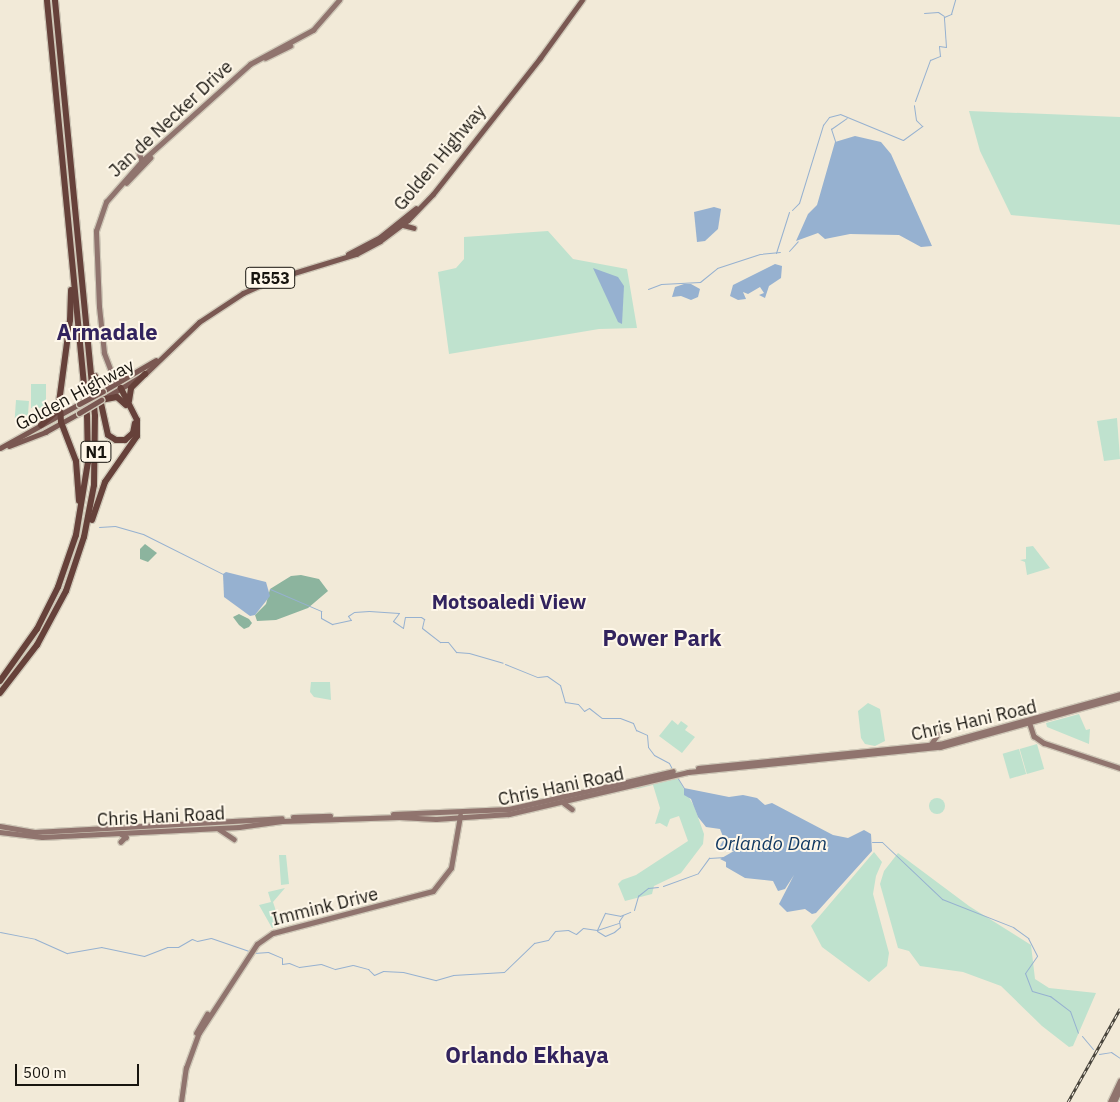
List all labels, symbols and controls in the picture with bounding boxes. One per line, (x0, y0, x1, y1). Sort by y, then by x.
street label: Jan de Necker Drive (105, 56, 237, 182)
street label: Golden Highway (390, 101, 490, 215)
road number: R553 (245, 264, 295, 292)
district label: Armadale (56, 319, 158, 345)
street label: Golden Highway (12, 355, 138, 435)
road number: N1 (80, 438, 112, 466)
district label: Motsoaledi View (432, 589, 586, 613)
district label: Power Park (602, 625, 722, 651)
street label: Chris Hani Road (909, 696, 1039, 746)
street label: Chris Hani Road (496, 763, 626, 811)
street label: Chris Hani Road (96, 803, 226, 831)
water label: Orlando Dam (715, 833, 827, 855)
street label: Immink Drive (270, 883, 380, 931)
district label: Orlando Ekhaya (445, 1042, 609, 1068)
scale bar (18, 1054, 141, 1086)
text: 500 m (23, 1063, 67, 1082)

